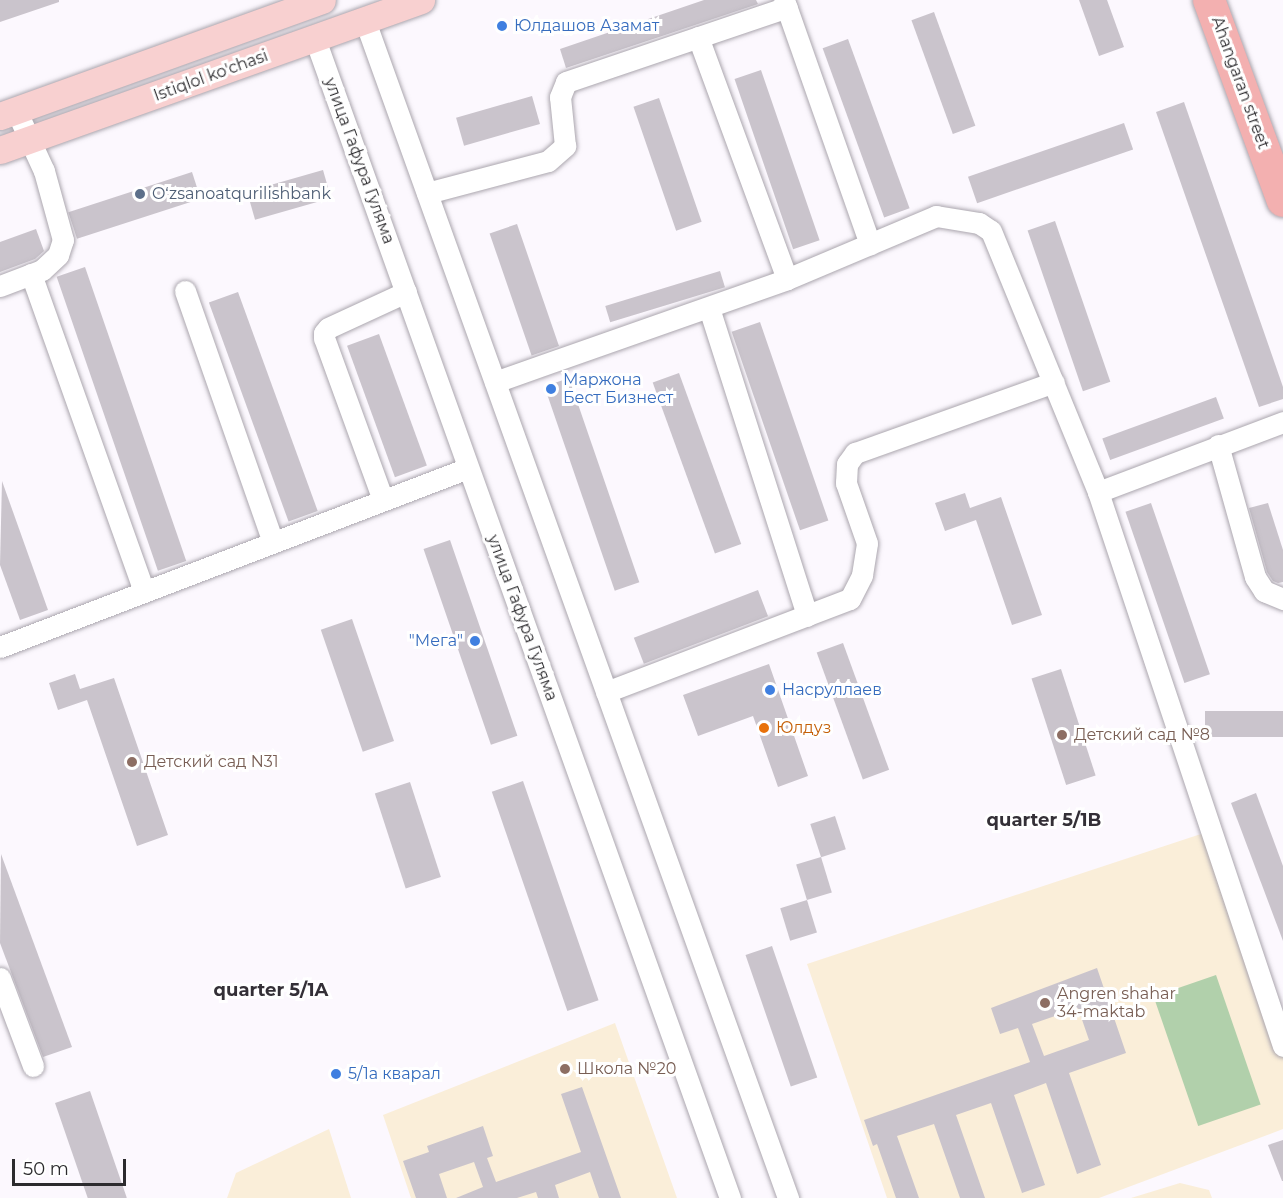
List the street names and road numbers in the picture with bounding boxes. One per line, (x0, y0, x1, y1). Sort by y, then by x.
street label: Ahangaran street (1207, 14, 1273, 152)
street label: Istiqlol ko'chasi (151, 46, 271, 106)
street label: улица Гафура Гуляма (320, 75, 398, 247)
street label: улица Гафура Гуляма (483, 532, 561, 704)

